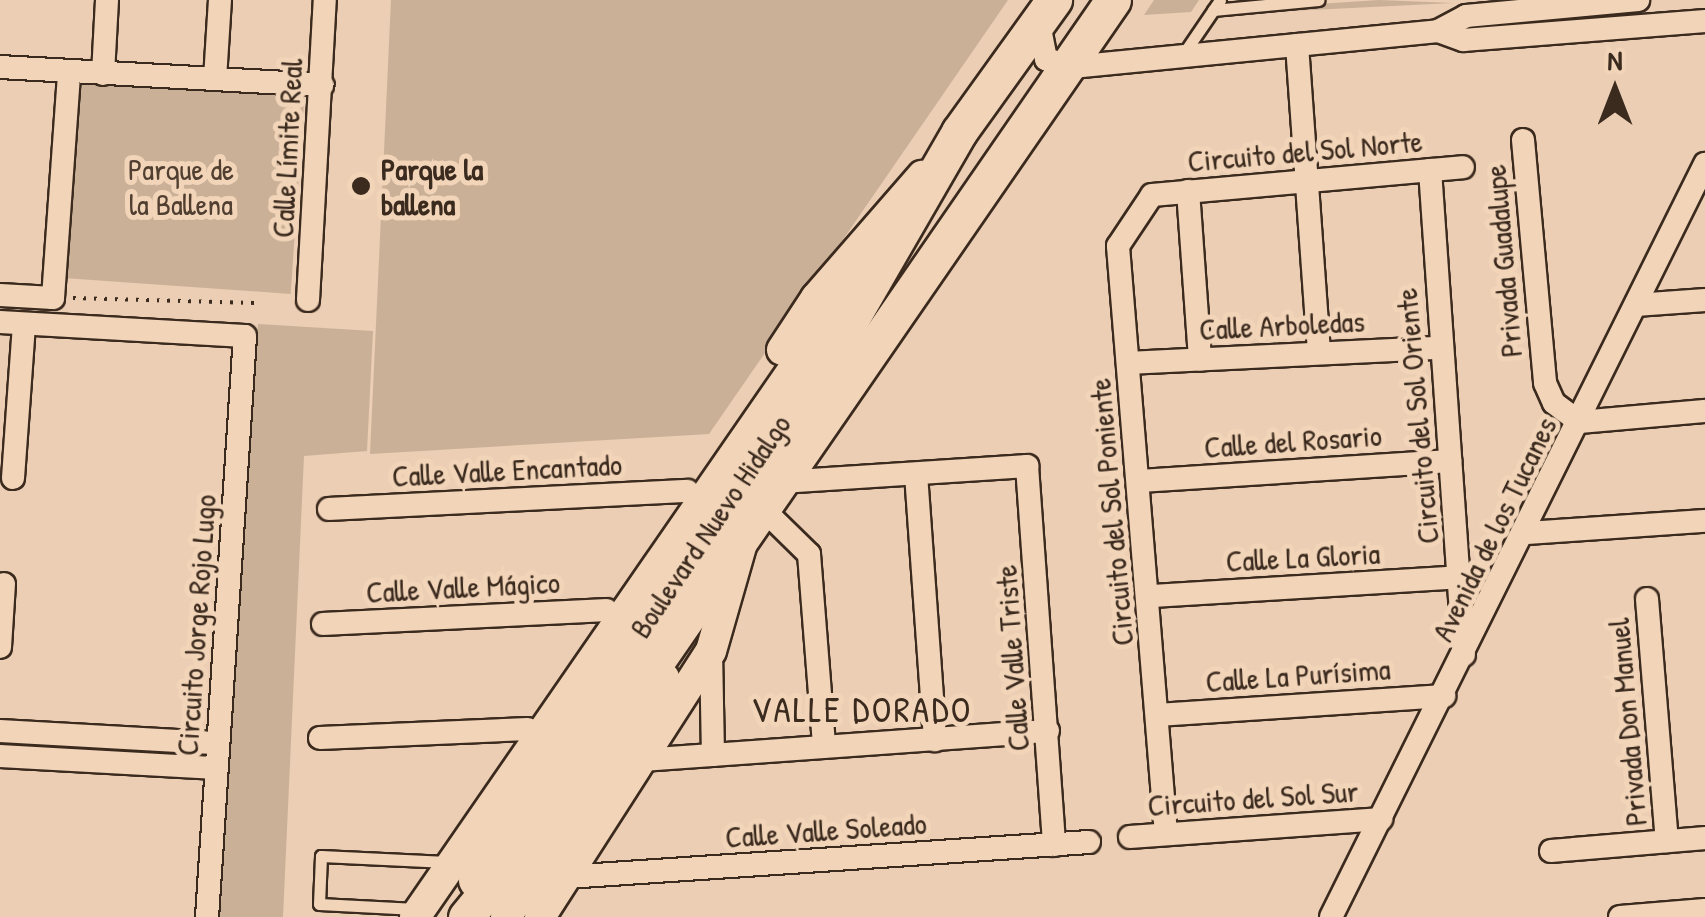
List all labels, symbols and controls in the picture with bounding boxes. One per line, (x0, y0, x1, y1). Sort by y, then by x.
north arrow (1565, 40, 1665, 140)
text: N (1608, 41, 1622, 79)
street label: Calle Límite Real (264, 57, 310, 239)
street label: Circuito del Sol Norte (1186, 123, 1424, 179)
park label: Parque de la Ballena (128, 151, 234, 222)
place label: Parque la ballena (381, 151, 483, 222)
street label: Privada Guadalupe (1477, 163, 1529, 359)
marker: Parque la ballena (350, 175, 372, 197)
street label: Circuito del Sol Oriente (1388, 287, 1446, 545)
street label: Calle Arboledas (1198, 303, 1366, 347)
street label: Circuito del Sol Poniente (1081, 377, 1141, 647)
street label: Boulevard Nuevo Hidalgo (622, 407, 798, 645)
street label: Avenida de los Tucanes (1424, 411, 1564, 647)
street label: Calle del Rosario (1203, 417, 1383, 465)
street label: Calle Valle Encantado (391, 446, 623, 494)
street label: Circuito Jorge Rojo Lugo (169, 493, 223, 757)
street label: Calle La Gloria (1225, 535, 1381, 579)
street label: Calle Valle Mágico (365, 564, 561, 610)
street label: Calle Valle Triste (988, 564, 1036, 752)
street label: Privada Don Manuel (1600, 616, 1654, 828)
street label: Calle La Purísima (1205, 651, 1391, 699)
district label: VALLE DORADO (751, 689, 973, 731)
street label: Circuito del Sol Sur (1147, 773, 1359, 823)
street label: Calle Valle Soleado (724, 805, 928, 855)

